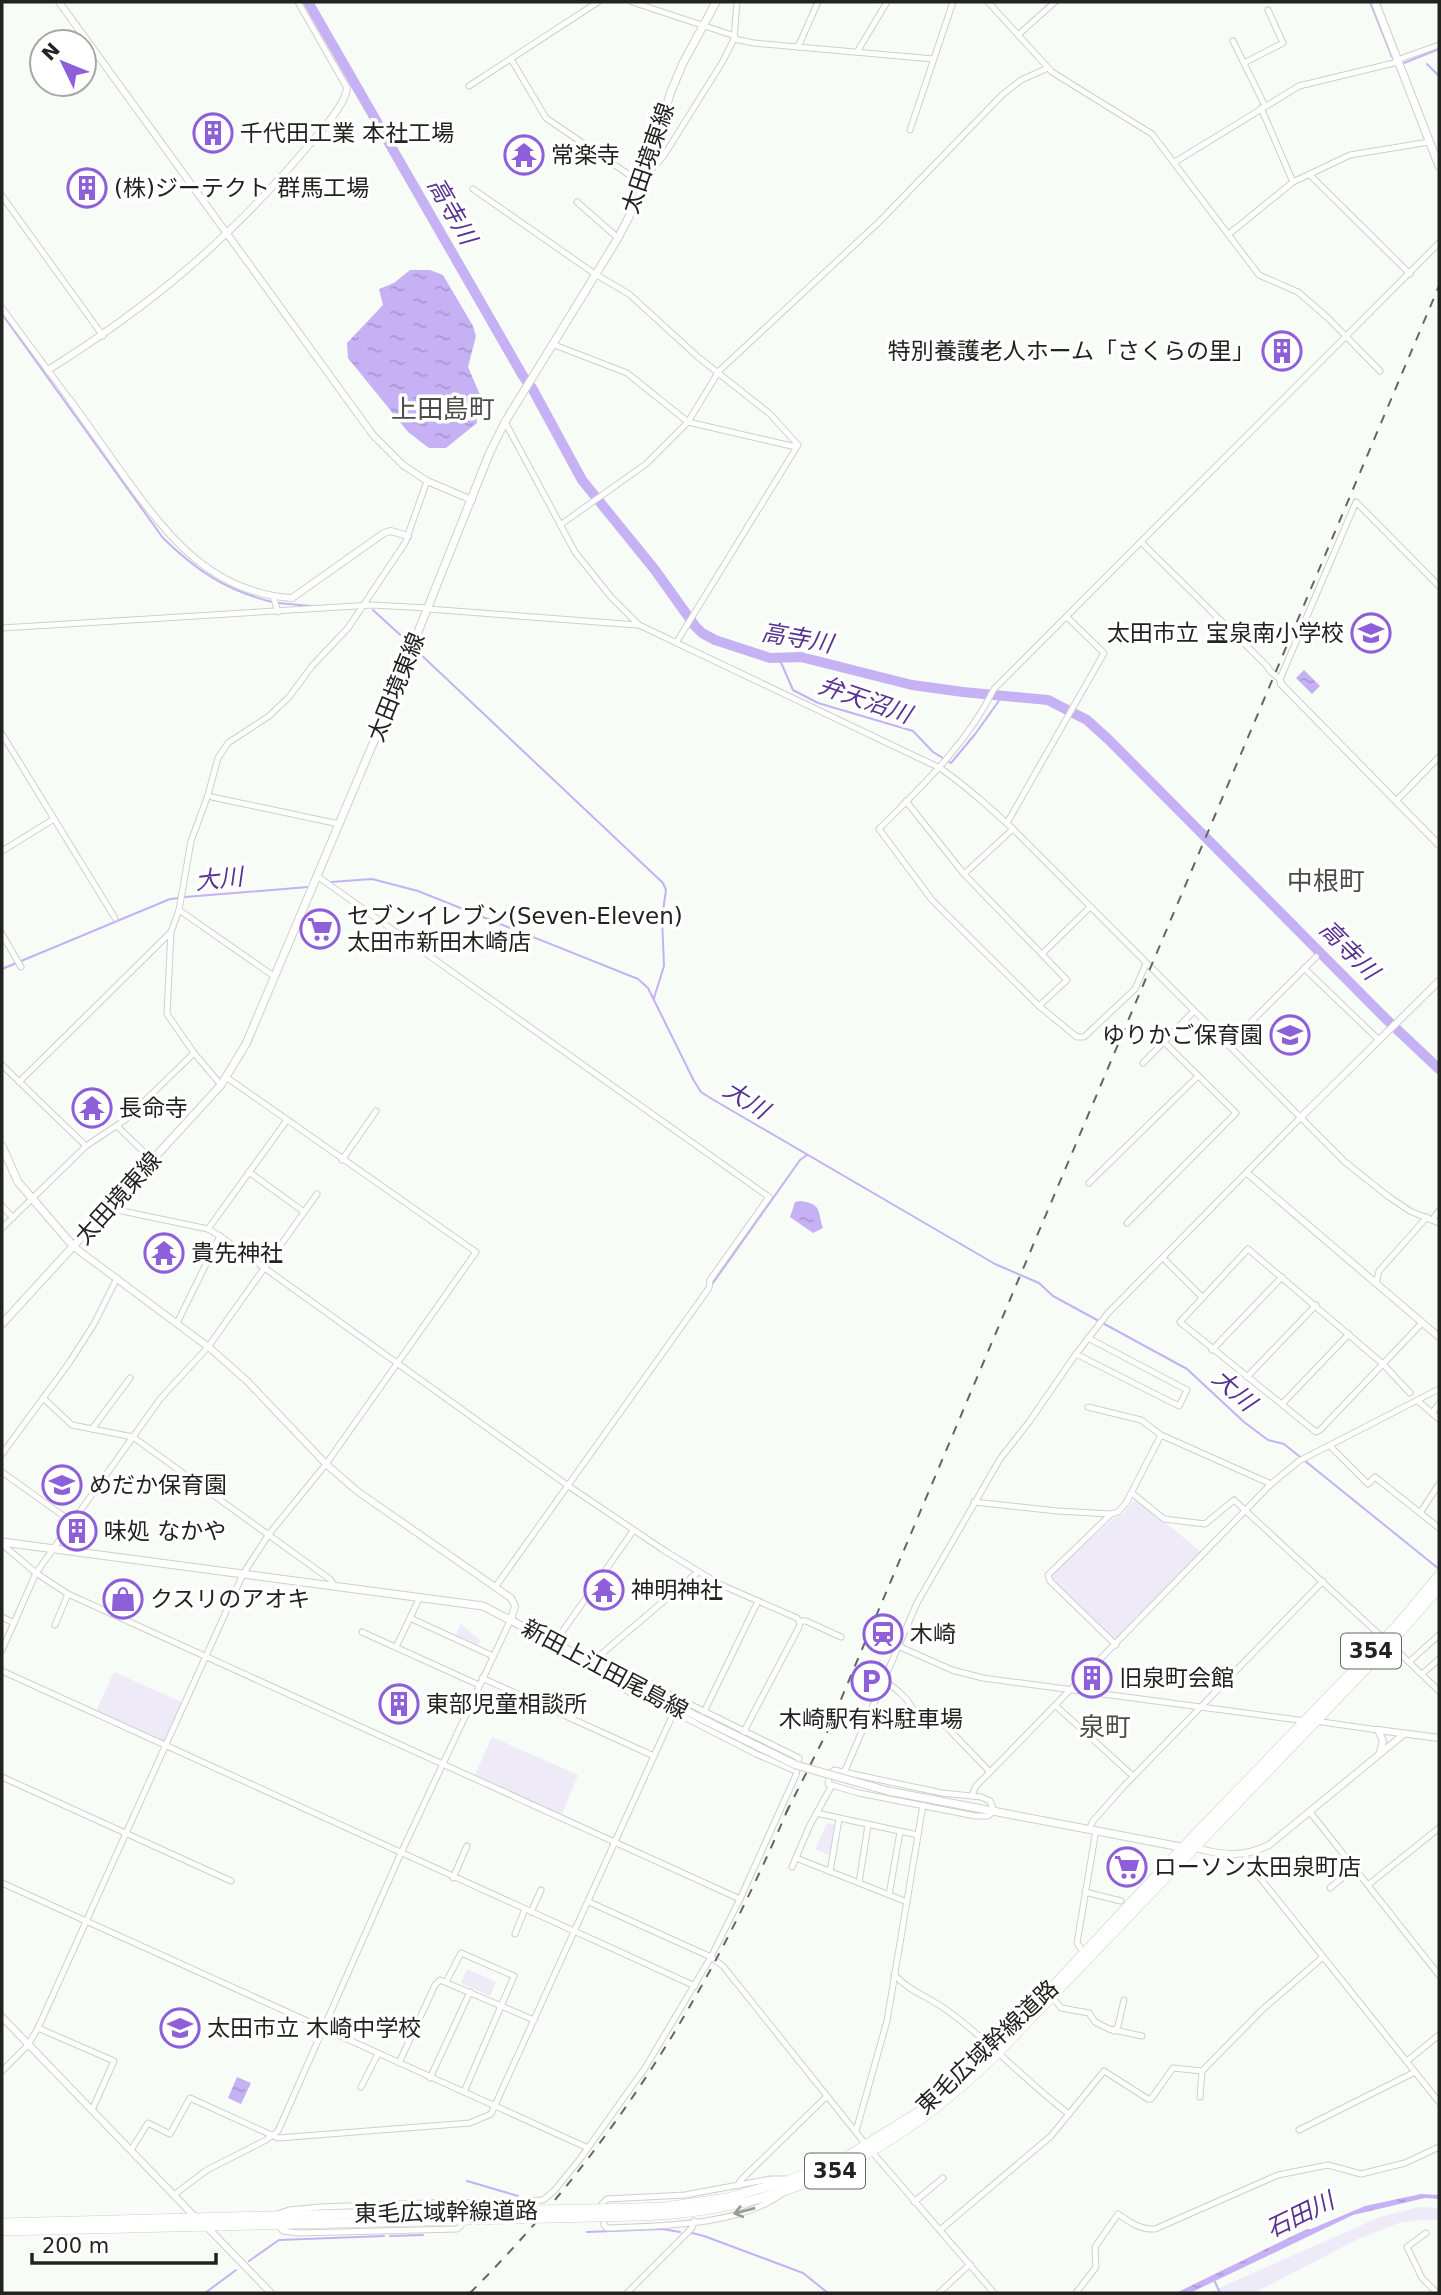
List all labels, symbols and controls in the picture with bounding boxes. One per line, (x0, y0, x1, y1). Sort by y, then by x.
north arrow (28, 28, 98, 98)
text: N (37, 38, 64, 65)
street label: 太田境東線 (617, 99, 679, 217)
building icon: 千代田工業 本社工場 (192, 112, 234, 154)
place label: 千代田工業 本社工場 (240, 120, 454, 146)
temple icon: 常楽寺 (503, 134, 545, 176)
place label: 常楽寺 (551, 142, 620, 168)
building icon: (株)ジーテクト 群馬工場 (66, 167, 108, 209)
water label: 高寺川 (422, 173, 484, 252)
place label: (株)ジーテクト 群馬工場 (114, 175, 369, 201)
building icon: 特別養護老人ホーム「さくらの里」 (1261, 330, 1303, 372)
place label: 特別養護老人ホーム「さくらの里」 (888, 338, 1255, 364)
district label: 上田島町 (391, 394, 495, 424)
school or university icon: 太田市立 宝泉南小学校 (1350, 612, 1392, 654)
water label: 高寺川 (759, 618, 838, 659)
place label: 太田市立 宝泉南小学校 (1107, 620, 1344, 646)
street label: 太田境東線 (362, 629, 430, 745)
water label: 弁天沼川 (815, 671, 918, 730)
water label: 大川 (194, 862, 247, 895)
district label: 中根町 (1287, 866, 1365, 896)
place label: セブンイレブン(Seven-Eleven) 太田市新田木崎店 (347, 903, 683, 955)
supermarket icon: セブンイレブン(Seven-Eleven) 太田市新田木崎店 (299, 908, 341, 950)
water label: 高寺川 (1314, 915, 1386, 987)
school or university icon: ゆりかご保育園 (1269, 1014, 1311, 1056)
place label: ゆりかご保育園 (1102, 1022, 1263, 1048)
water label: 大川 (718, 1075, 776, 1126)
temple icon: 長命寺 (71, 1087, 113, 1129)
place label: 長命寺 (119, 1095, 188, 1121)
street label: 太田境東線 (70, 1147, 166, 1249)
temple icon: 貴先神社 (143, 1232, 185, 1274)
place label: 貴先神社 (191, 1240, 283, 1266)
water label: 大川 (1207, 1364, 1263, 1418)
school or university icon: めだか保育園 (41, 1464, 83, 1506)
place label: めだか保育園 (89, 1472, 227, 1498)
building icon: 味処 なかや (56, 1510, 98, 1552)
place label: 味処 なかや (104, 1518, 226, 1544)
temple icon: 神明神社 (583, 1569, 625, 1611)
place label: 神明神社 (631, 1577, 723, 1603)
shop icon: クスリのアオキ (102, 1578, 144, 1620)
place label: クスリのアオキ (150, 1586, 310, 1612)
station icon: 木崎 (862, 1613, 904, 1655)
street label: 新田上江田尾島線 (518, 1614, 692, 1724)
place label: 木崎 (910, 1621, 956, 1647)
road number: 354 (1341, 1634, 1401, 1668)
building icon: 旧泉町会館 (1071, 1657, 1113, 1699)
parking icon: 木崎駅有料駐車場 (850, 1660, 892, 1702)
place label: 旧泉町会館 (1119, 1665, 1234, 1691)
building icon: 東部児童相談所 (378, 1683, 420, 1725)
place label: 東部児童相談所 (426, 1691, 587, 1717)
place label: 木崎駅有料駐車場 (779, 1706, 963, 1732)
district label: 泉町 (1079, 1712, 1131, 1742)
supermarket icon: ローソン太田泉町店 (1106, 1846, 1148, 1888)
place label: ローソン太田泉町店 (1154, 1854, 1361, 1880)
street label: 東毛広域幹線道路 (911, 1975, 1063, 2119)
school or university icon: 太田市立 木崎中学校 (159, 2007, 201, 2049)
place label: 太田市立 木崎中学校 (207, 2015, 421, 2041)
road number: 354 (805, 2154, 865, 2188)
water label: 石田川 (1262, 2185, 1341, 2243)
street label: 東毛広域幹線道路 (354, 2197, 538, 2227)
one-way arrow (733, 2206, 755, 2219)
scale bar (32, 2222, 215, 2266)
text: 200 m (42, 2234, 109, 2258)

